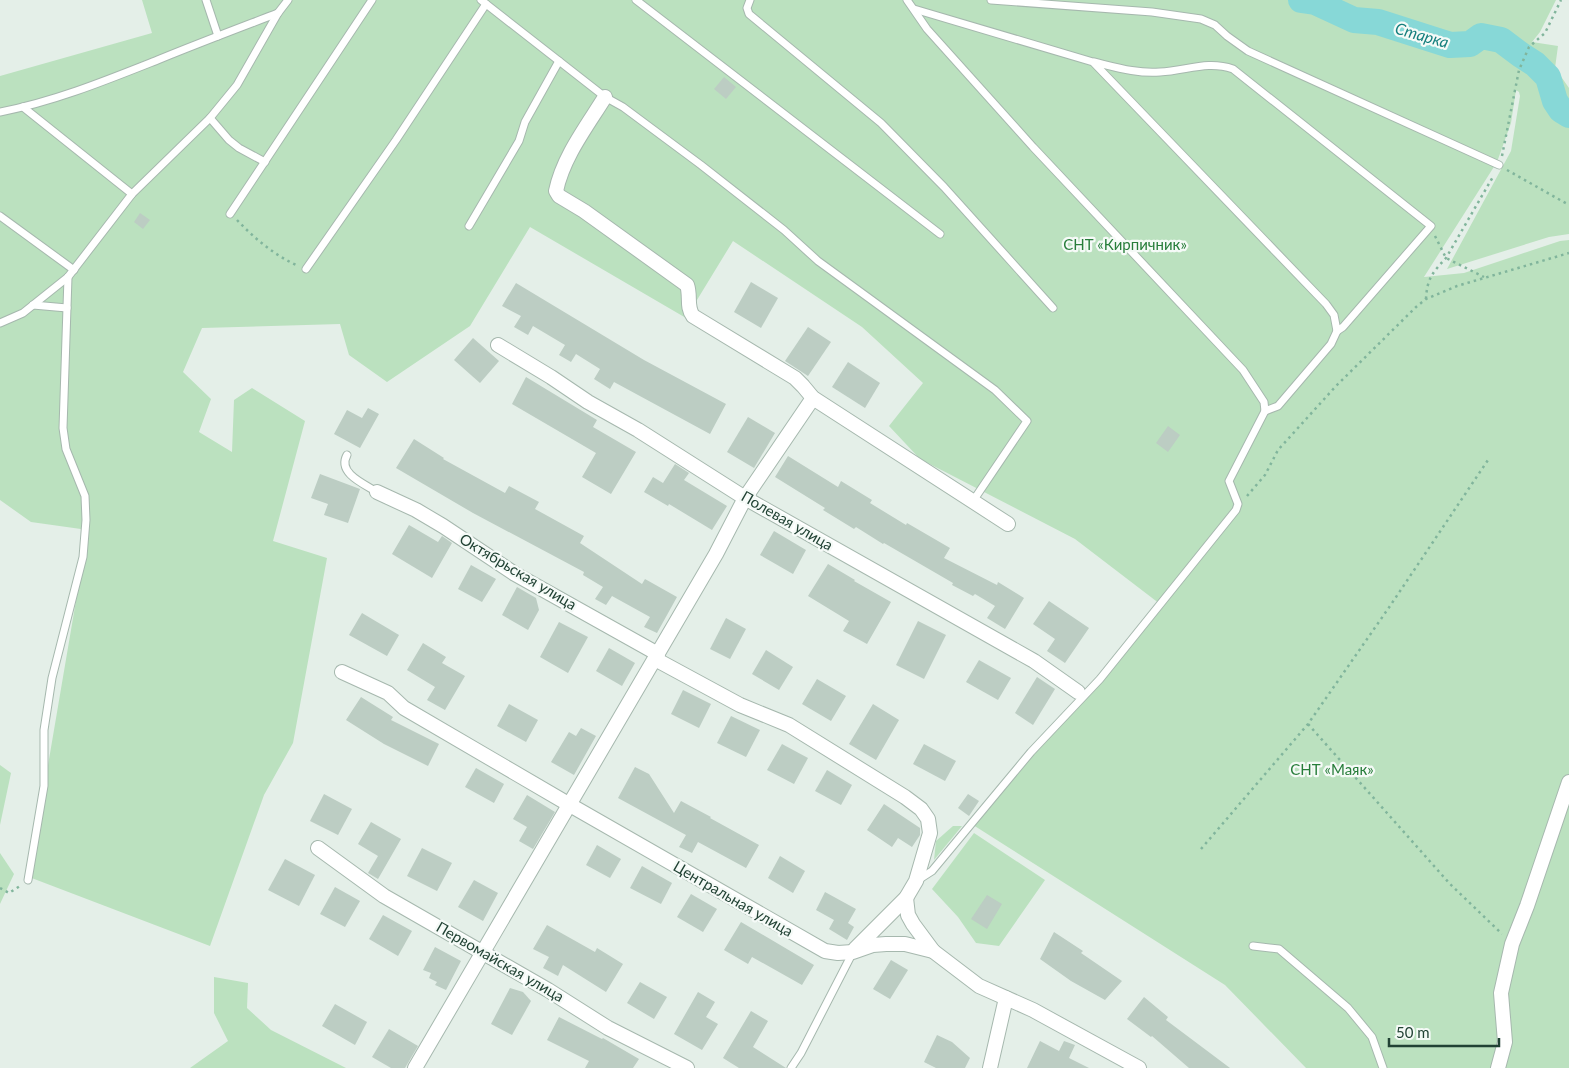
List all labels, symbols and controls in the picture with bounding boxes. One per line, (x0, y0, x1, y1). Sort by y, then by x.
water label: Старка (1393, 18, 1451, 51)
park label: СНТ «Кирпичник» (1063, 235, 1187, 253)
street label: Полевая улица (738, 487, 837, 554)
street label: Октябрьская улица (457, 529, 580, 613)
park label: СНТ «Маяк» (1290, 760, 1374, 778)
street label: Центральная улица (670, 857, 797, 940)
street label: Первомайская улица (433, 917, 568, 1005)
scale bar (1389, 1016, 1499, 1048)
text: 50 m (1396, 1023, 1430, 1041)

